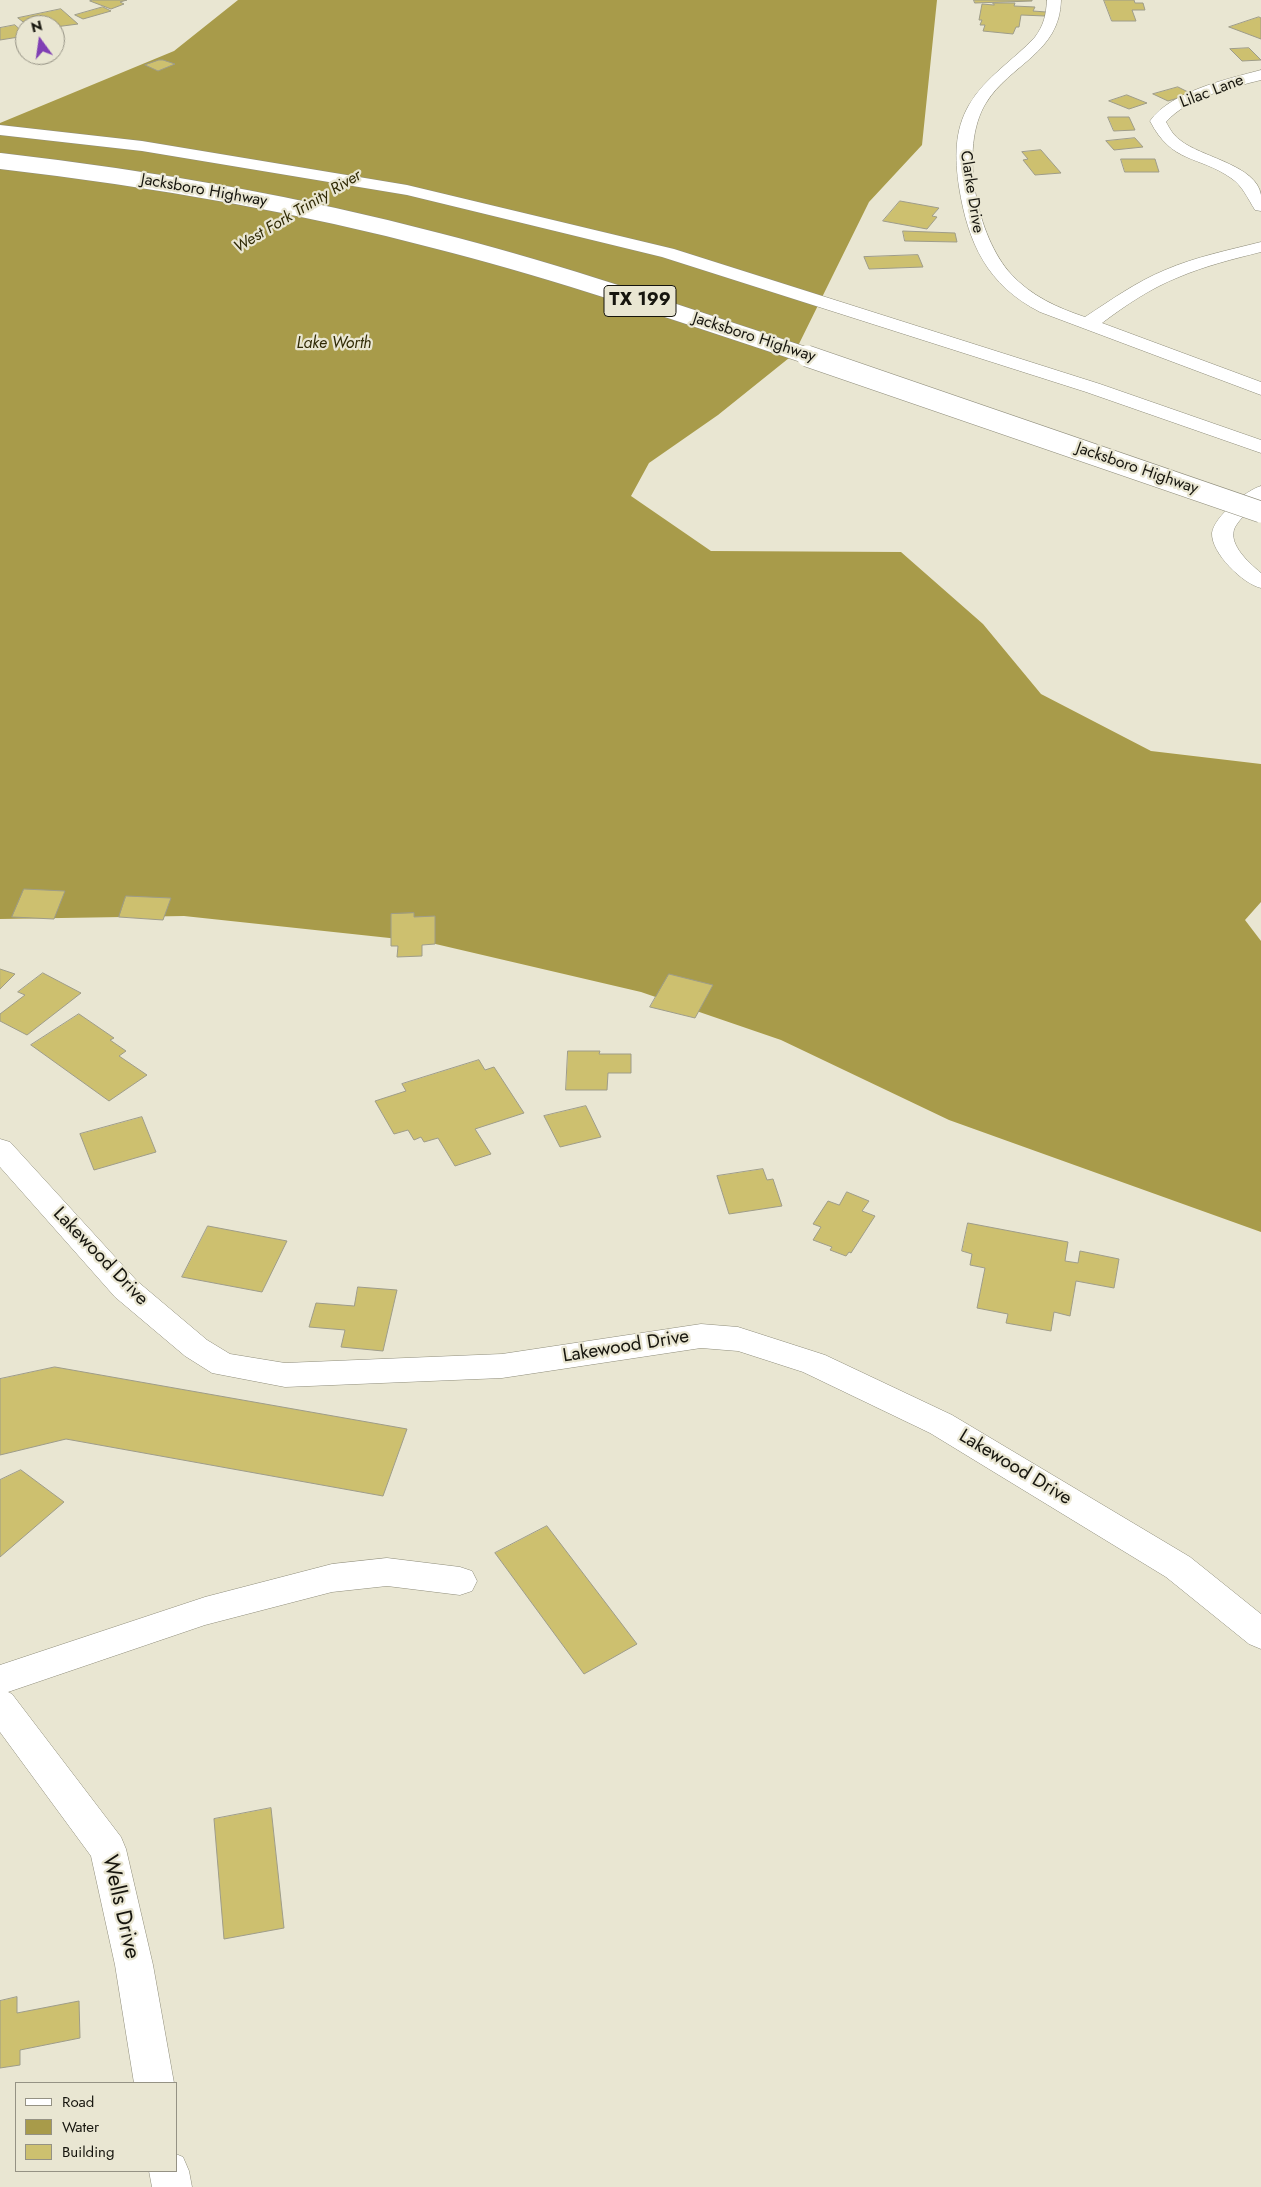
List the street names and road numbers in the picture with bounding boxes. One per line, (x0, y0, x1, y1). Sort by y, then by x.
street label: Lilac Lane (1177, 71, 1247, 113)
street label: Clarke Drive (955, 149, 987, 235)
street label: Jacksboro Highway (139, 170, 269, 212)
road number: TX 199 (604, 286, 676, 316)
street label: Jacksboro Highway (690, 309, 818, 367)
street label: Jacksboro Highway (1073, 439, 1201, 499)
street label: Lakewood Drive (48, 1203, 152, 1311)
street label: Lakewood Drive (561, 1326, 691, 1368)
street label: Lakewood Drive (955, 1425, 1075, 1511)
street label: Wells Drive (95, 1852, 145, 1962)

